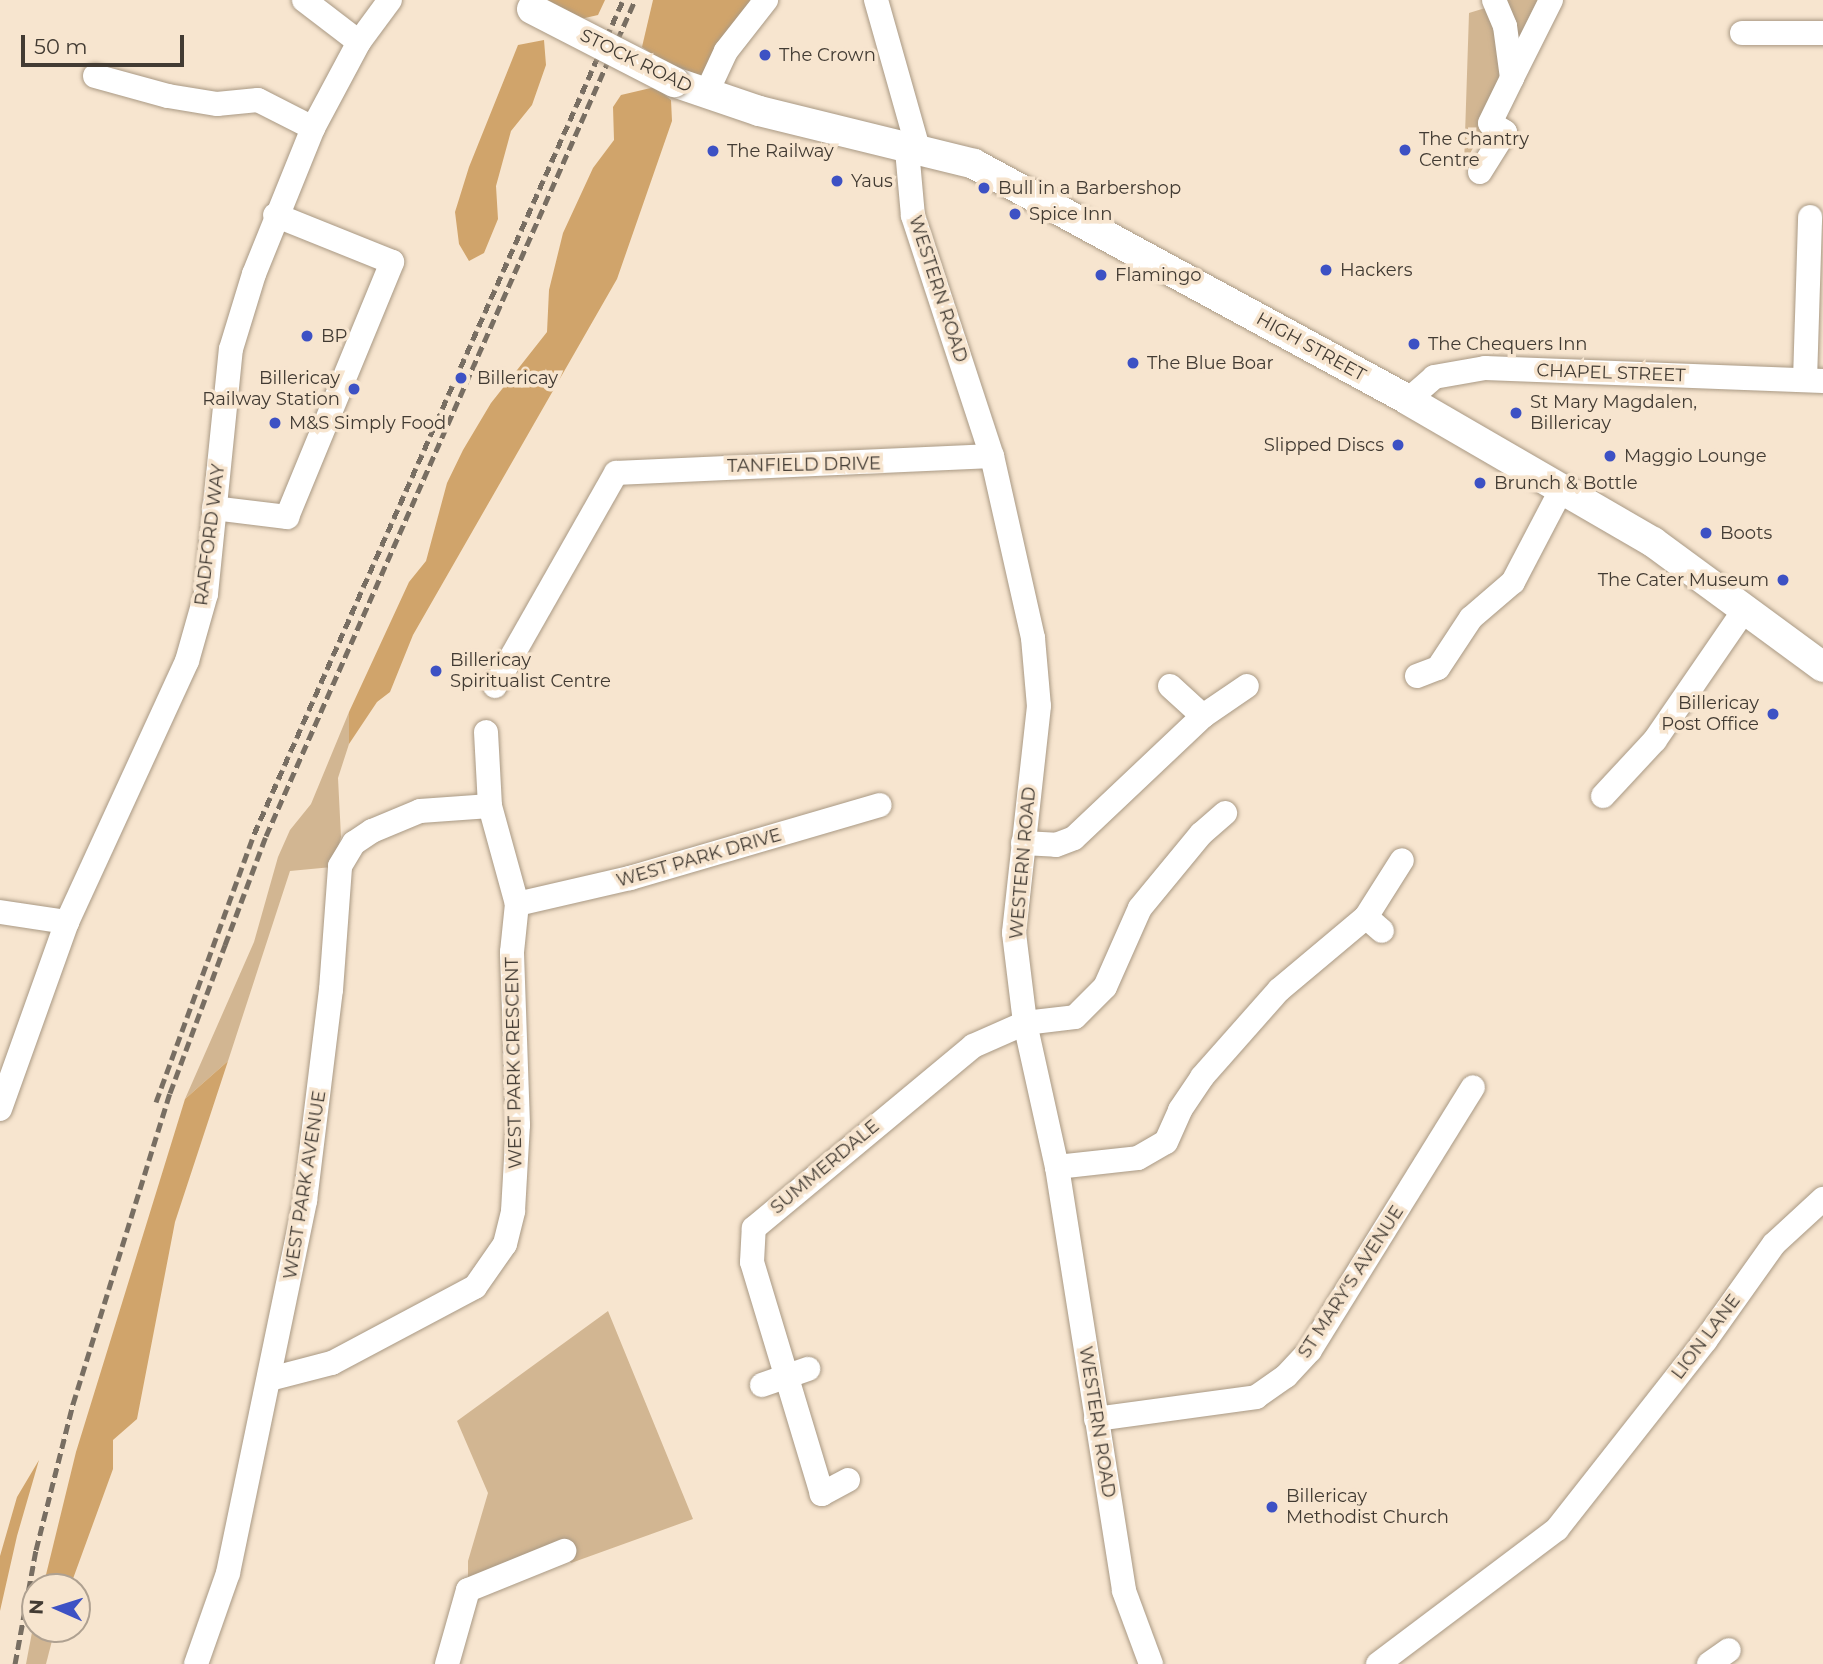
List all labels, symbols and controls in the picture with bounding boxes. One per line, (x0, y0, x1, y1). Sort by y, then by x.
scale bar (24, 21, 187, 65)
street label: STOCK ROAD (576, 25, 696, 97)
text: 50 m (34, 34, 88, 59)
place label: The Crown (779, 44, 876, 66)
marker: The Crown (757, 47, 773, 63)
place label: The Chantry Centre (1419, 129, 1529, 172)
place label: The Railway (727, 140, 834, 162)
marker: The Chantry Centre (1397, 142, 1413, 158)
marker: The Railway (705, 143, 721, 159)
place label: Yaus (851, 170, 893, 192)
marker: Yaus (829, 173, 845, 189)
place label: Bull in a Barbershop (998, 177, 1181, 199)
marker: Bull in a Barbershop (976, 180, 992, 196)
place label: Spice Inn (1029, 203, 1112, 225)
marker: Spice Inn (1007, 206, 1023, 222)
street label: WESTERN ROAD (904, 213, 972, 365)
place label: Hackers (1340, 259, 1412, 281)
marker: Hackers (1318, 262, 1334, 278)
place label: Flamingo (1115, 264, 1202, 286)
marker: Flamingo (1093, 267, 1109, 283)
street label: HIGH STREET (1252, 308, 1370, 386)
place label: BP (321, 325, 347, 347)
marker: BP (299, 328, 315, 344)
place label: The Chequers Inn (1428, 333, 1588, 355)
marker: The Chequers Inn (1406, 336, 1422, 352)
place label: The Blue Boar (1147, 352, 1274, 374)
marker: The Blue Boar (1125, 355, 1141, 371)
street label: CHAPEL STREET (1536, 360, 1686, 386)
place label: Billericay (477, 367, 558, 389)
place label: Billericay Railway Station (202, 368, 340, 410)
marker: Billericay (451, 368, 471, 388)
marker: Billericay Railway Station (346, 381, 362, 397)
place label: St Mary Magdalen, Billericay (1530, 392, 1697, 434)
marker: St Mary Magdalen, Billericay (1508, 405, 1524, 421)
place label: M&S Simply Food (289, 412, 446, 434)
marker: M&S Simply Food (267, 415, 283, 431)
place label: Slipped Discs (1264, 434, 1384, 456)
marker: Slipped Discs (1390, 437, 1406, 453)
place label: Maggio Lounge (1624, 445, 1767, 467)
marker: Maggio Lounge (1602, 448, 1618, 464)
street label: TANFIELD DRIVE (727, 453, 881, 477)
street label: RADFORD WAY (191, 463, 229, 607)
place label: Brunch & Bottle (1494, 472, 1638, 494)
marker: Brunch & Bottle (1472, 475, 1488, 491)
place label: Boots (1720, 522, 1772, 544)
marker: Boots (1698, 525, 1714, 541)
place label: The Cater Museum (1598, 569, 1769, 591)
marker: The Cater Museum (1775, 572, 1791, 588)
place label: Billericay Spiritualist Centre (450, 650, 611, 692)
marker: Billericay Spiritualist Centre (428, 663, 444, 679)
place label: Billericay Post Office (1661, 693, 1759, 736)
marker: Billericay Post Office (1765, 706, 1781, 722)
street label: WESTERN ROAD (1006, 786, 1040, 940)
street label: WEST PARK DRIVE (614, 824, 784, 892)
street label: WEST PARK CRESCENT (501, 957, 527, 1169)
street label: WEST PARK AVENUE (279, 1089, 331, 1281)
street label: SUMMERDALE (766, 1115, 884, 1219)
street label: ST MARY'S AVENUE (1294, 1202, 1408, 1362)
street label: LION LANE (1667, 1290, 1745, 1384)
street label: WESTERN ROAD (1074, 1345, 1120, 1499)
place label: Billericay Methodist Church (1286, 1486, 1449, 1528)
marker: Billericay Methodist Church (1264, 1499, 1280, 1515)
north arrow (21, 1573, 91, 1643)
text: N (25, 1599, 48, 1615)

